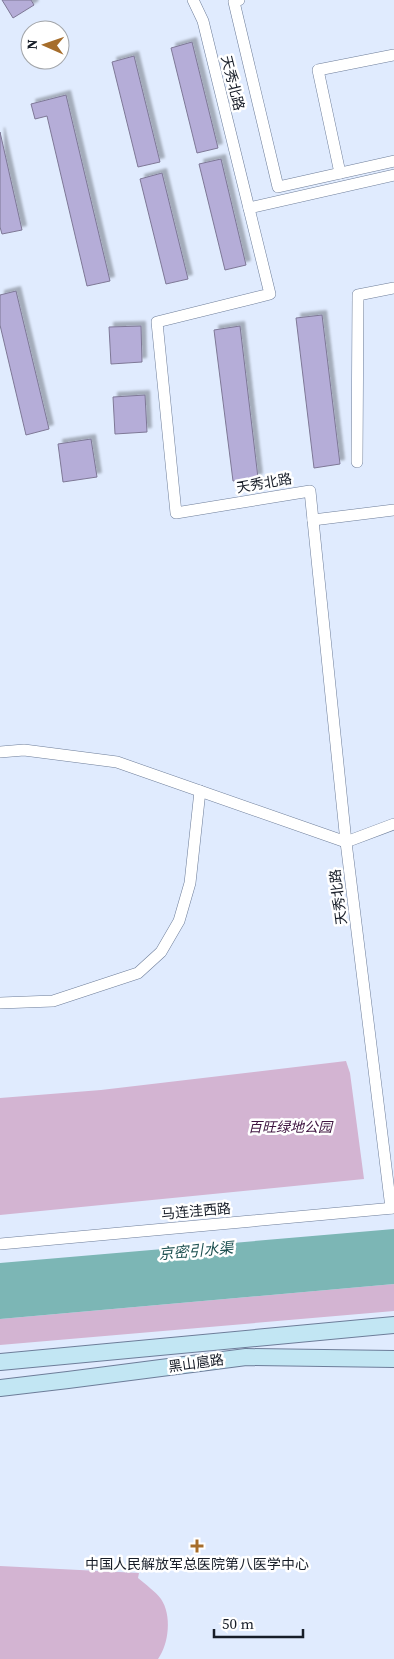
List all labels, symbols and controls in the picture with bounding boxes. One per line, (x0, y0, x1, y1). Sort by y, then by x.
north arrow (20, 20, 70, 70)
text: N (22, 39, 42, 50)
street label: 天秀北路 (217, 53, 249, 113)
street label: 天秀北路 (235, 468, 293, 498)
street label: 天秀北路 (325, 868, 351, 926)
park label: 百旺绿地公园 (248, 1117, 334, 1137)
street label: 马连洼西路 (160, 1198, 232, 1224)
water label: 京密引水渠 (158, 1237, 236, 1264)
street label: 黑山扈路 (167, 1349, 225, 1377)
marker: 中国人民解放军总医院第八医学中心 (190, 1539, 204, 1553)
place label: 中国人民解放军总医院第八医学中心 (85, 1554, 309, 1574)
scale bar (214, 1606, 303, 1638)
text: 50 m (222, 1613, 254, 1634)

